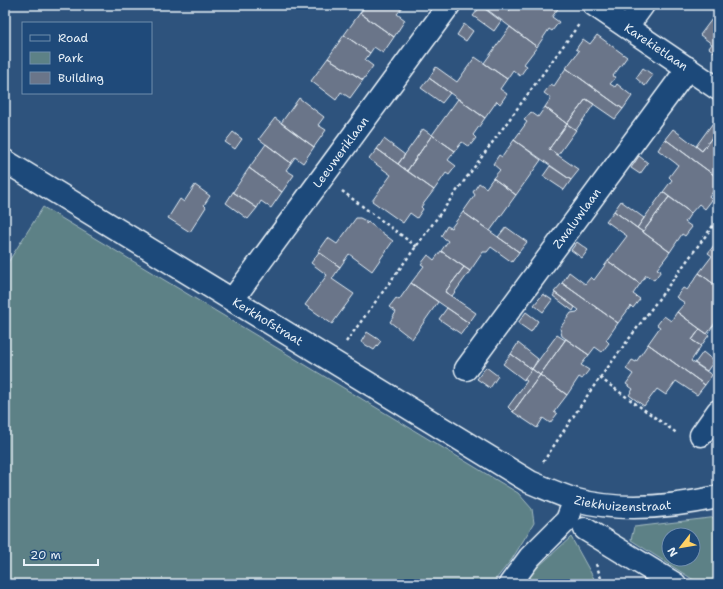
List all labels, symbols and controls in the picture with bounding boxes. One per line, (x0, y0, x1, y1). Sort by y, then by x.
street label: Karekietlaan (621, 20, 691, 74)
legend (22, 22, 152, 94)
text: Road (58, 30, 89, 46)
text: Park (58, 50, 84, 66)
text: Building (58, 70, 104, 86)
street label: Leeuweriklaan (309, 114, 372, 191)
street label: Zwaluwlaan (549, 185, 605, 252)
street label: Kerkhofstraat (229, 294, 306, 349)
street label: Ziekhuizenstraat (573, 492, 672, 515)
north arrow (661, 527, 701, 567)
scale bar (24, 541, 98, 567)
text: N (664, 544, 682, 559)
text: 20 m (30, 547, 61, 563)

